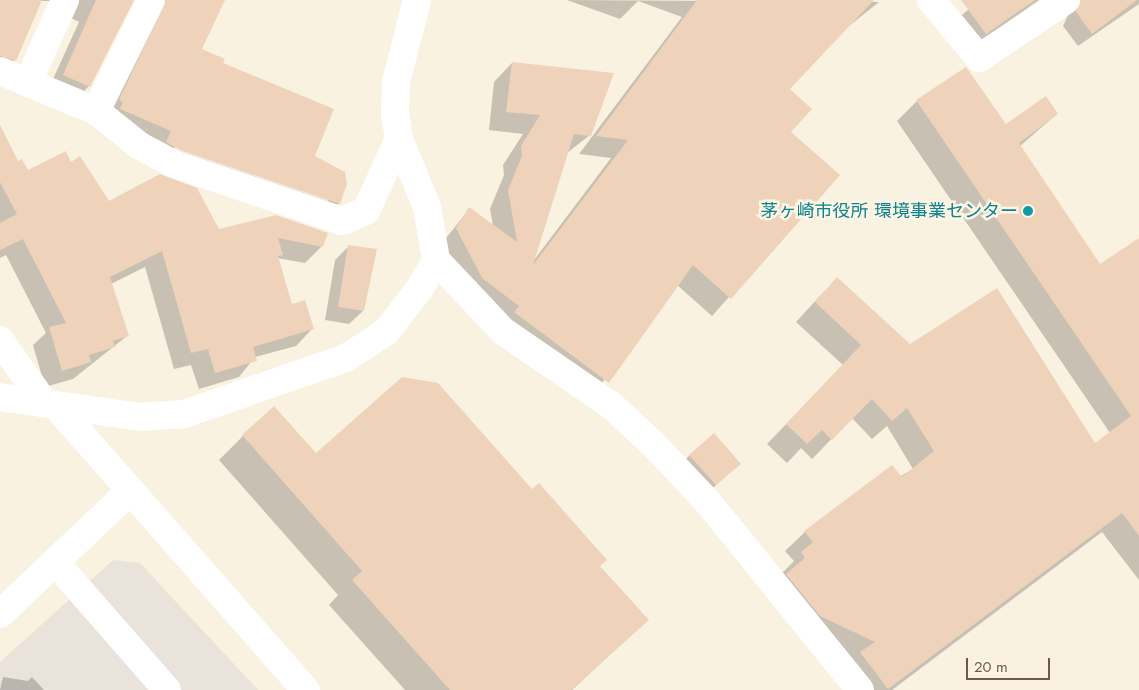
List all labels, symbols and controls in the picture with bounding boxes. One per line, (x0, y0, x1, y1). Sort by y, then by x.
place label: 茅ヶ崎市役所 環境事業センター (761, 200, 1018, 222)
marker: 茅ヶ崎市役所 環境事業センター (1022, 205, 1034, 217)
scale bar (969, 648, 1053, 680)
text: 20 m (974, 656, 1008, 678)

